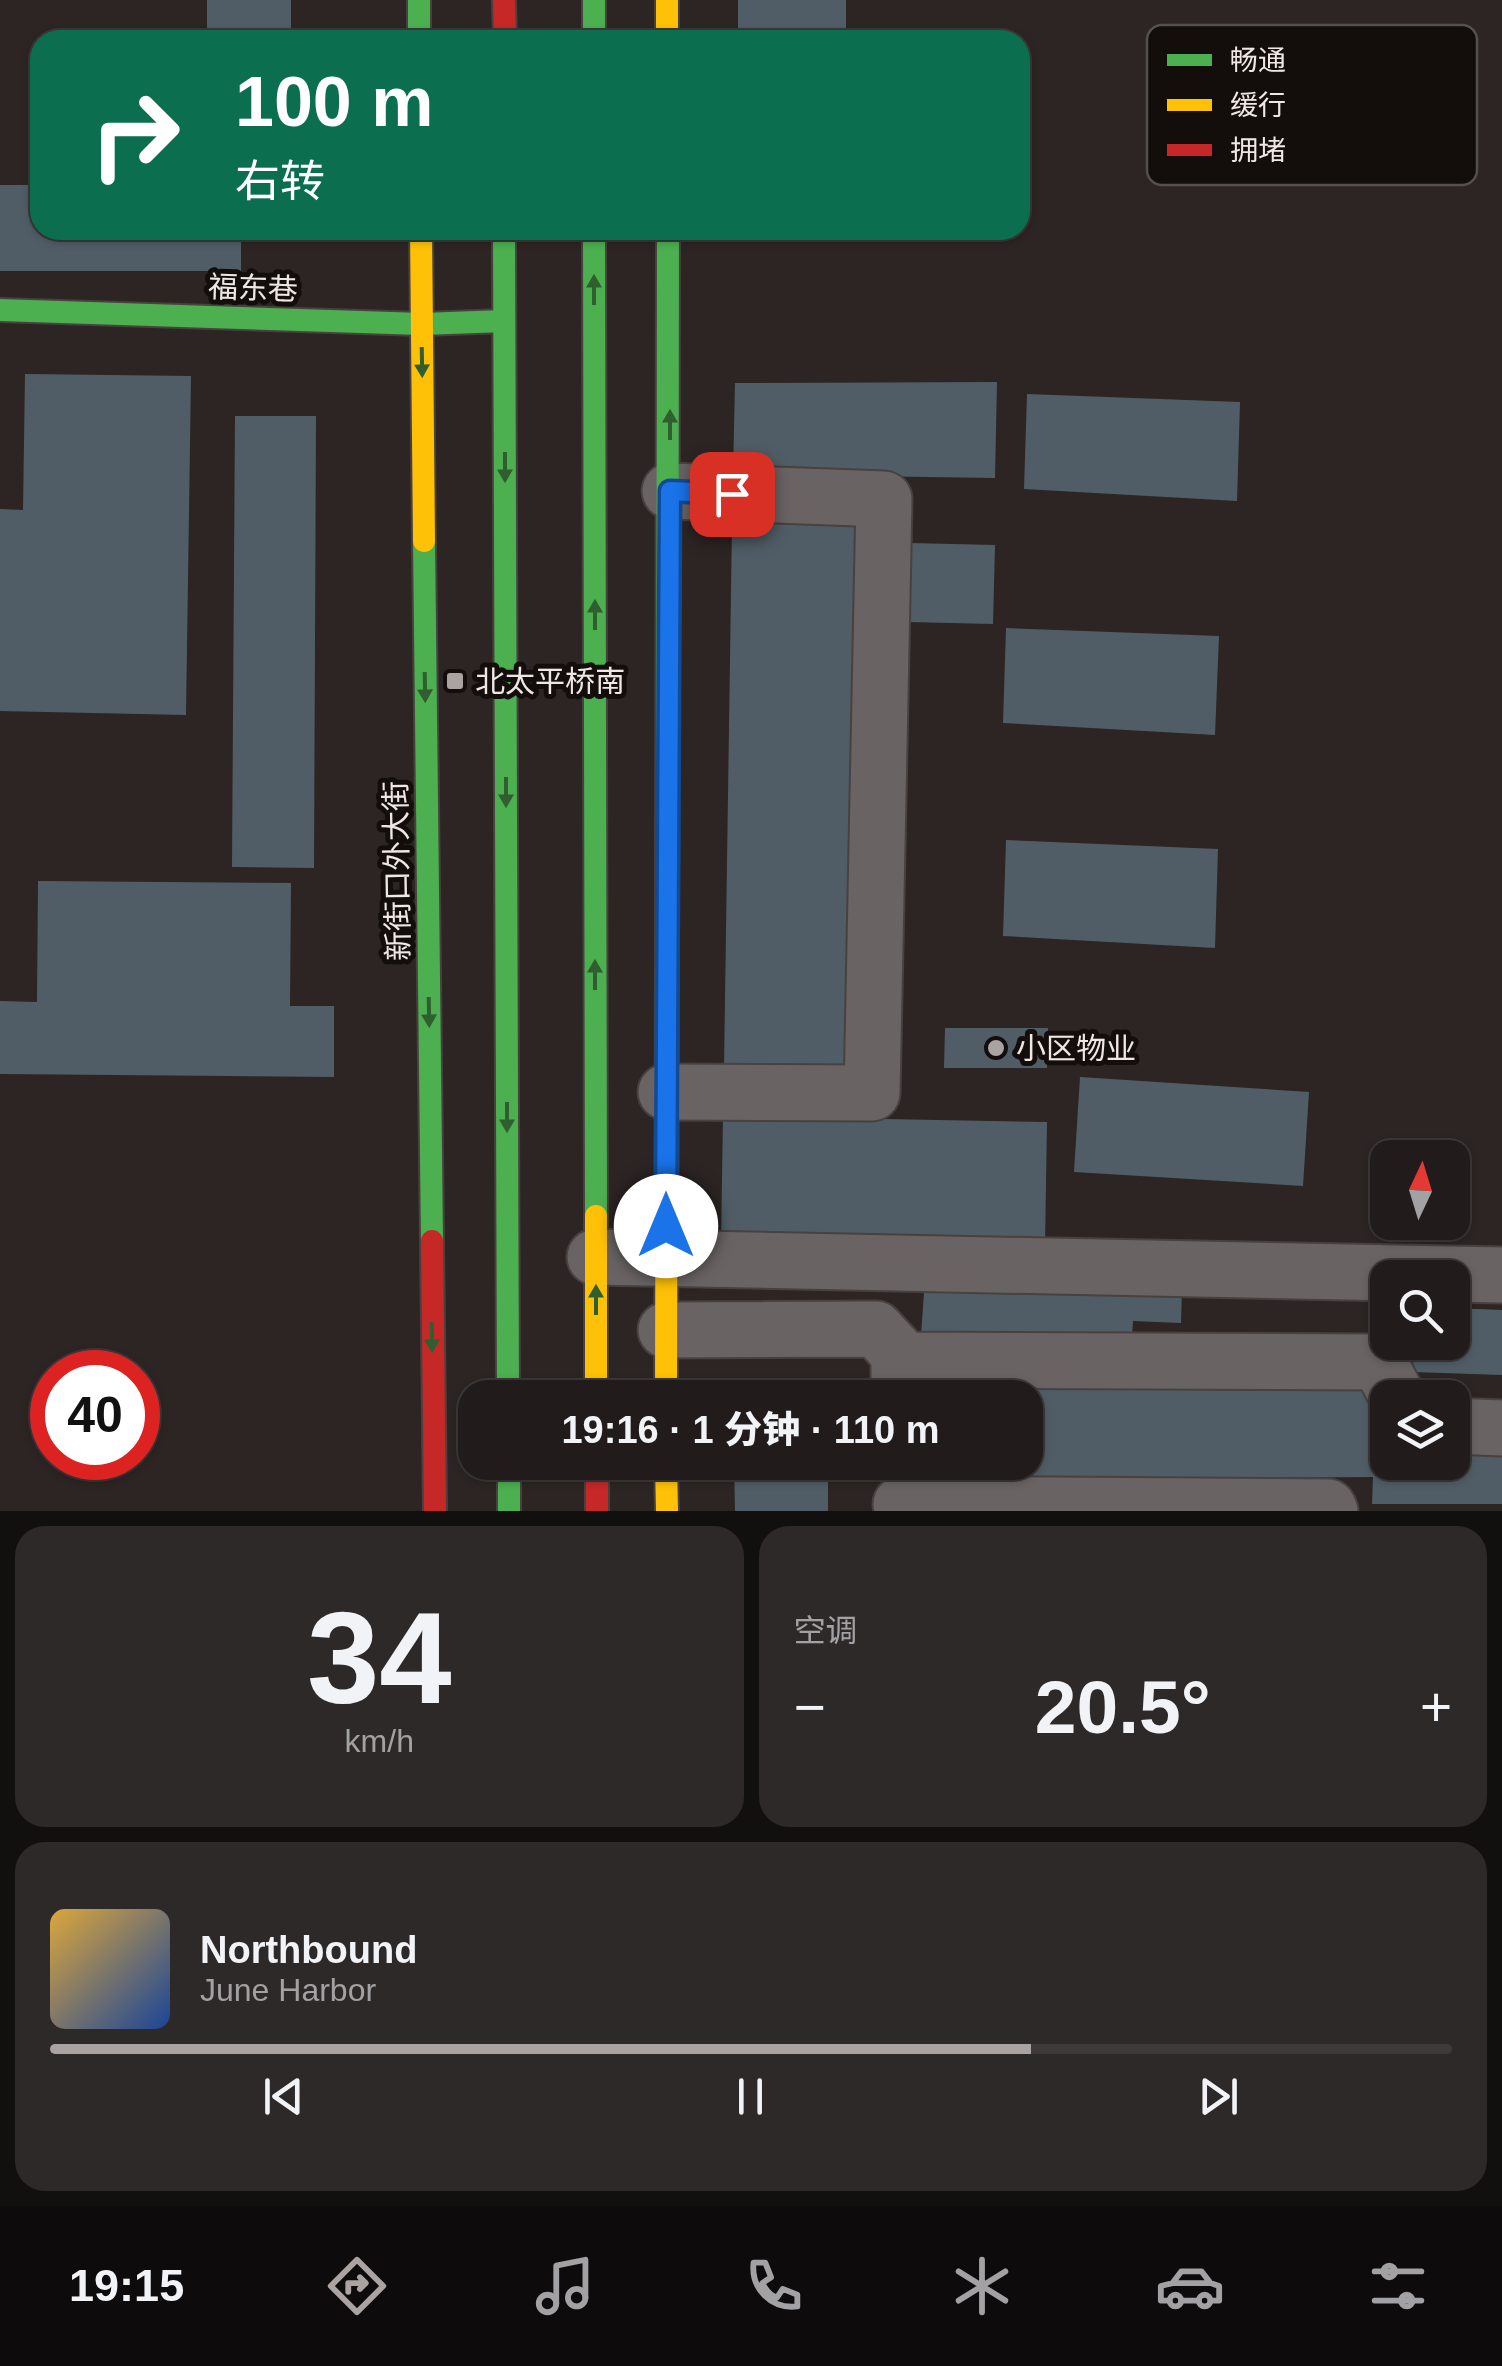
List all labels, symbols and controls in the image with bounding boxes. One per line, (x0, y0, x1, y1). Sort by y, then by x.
legend (1147, 25, 1477, 185)
text: 畅通 (1230, 45, 1286, 76)
text: 100 m (235, 63, 433, 141)
icon: right (70, 70, 200, 200)
text: 缓行 (1230, 90, 1286, 121)
text: 拥堵 (1230, 135, 1286, 166)
text: 右转 (235, 156, 325, 207)
street label: 福东巷 (207, 270, 299, 306)
one-way arrow (586, 274, 602, 306)
one-way arrow (414, 347, 430, 379)
one-way arrow (661, 409, 677, 441)
one-way arrow (497, 452, 513, 484)
pin (690, 452, 775, 537)
icon: arrive (705, 467, 760, 522)
one-way arrow (587, 599, 603, 631)
place label: 北太平桥南 (475, 665, 625, 698)
marker: 北太平桥南 (444, 670, 466, 692)
one-way arrow (417, 672, 433, 704)
one-way arrow (498, 777, 514, 809)
street label: 新街口外大街 (379, 781, 415, 961)
one-way arrow (587, 959, 603, 991)
one-way arrow (421, 997, 437, 1029)
place label: 小区物业 (1016, 1032, 1136, 1065)
marker: 小区物业 (985, 1037, 1007, 1059)
one-way arrow (499, 1102, 515, 1134)
north arrow (1370, 1140, 1470, 1240)
map controls (1370, 1140, 1470, 1480)
position arrow (614, 1174, 718, 1278)
button: search (1370, 1260, 1470, 1360)
one-way arrow (587, 1284, 603, 1316)
one-way arrow (424, 1322, 440, 1354)
speed limit sign: 40 (30, 1350, 160, 1480)
button: layers (1370, 1380, 1470, 1480)
text: 19:16 · 1 分钟 · 110 m (561, 1409, 940, 1451)
text: 34 (307, 1585, 452, 1731)
text: 空调 (794, 1613, 858, 1649)
text: 20.5° (1035, 1665, 1211, 1749)
text: − (794, 1676, 826, 1738)
text: + (1420, 1676, 1452, 1738)
text: km/h (345, 1723, 414, 1759)
text: Northbound (200, 1929, 417, 1971)
text: June Harbor (200, 1972, 376, 2008)
icon: previous (256, 2069, 311, 2124)
icon: pause (723, 2069, 778, 2124)
icon: next (1191, 2069, 1246, 2124)
icon: directions (322, 2251, 392, 2321)
icon: music (530, 2251, 600, 2321)
icon: phone (739, 2251, 809, 2321)
icon: climate (947, 2251, 1017, 2321)
icon: car (1155, 2251, 1225, 2321)
icon: filters (1363, 2251, 1433, 2321)
text: 19:15 (69, 2260, 184, 2311)

